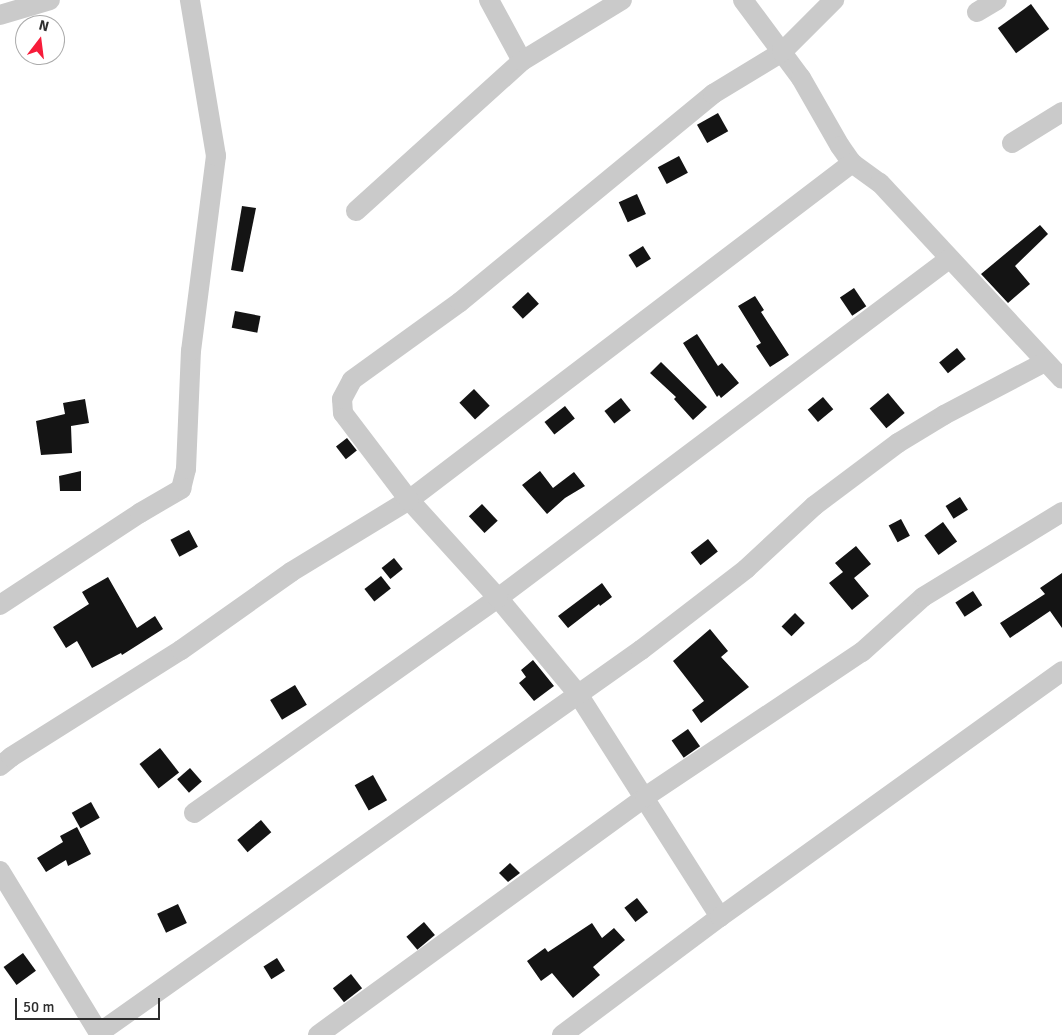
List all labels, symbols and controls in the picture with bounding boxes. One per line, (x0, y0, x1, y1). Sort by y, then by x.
north arrow (15, 15, 65, 65)
text: N (37, 17, 51, 35)
scale bar (18, 988, 162, 1020)
text: 50 m (23, 998, 54, 1016)

